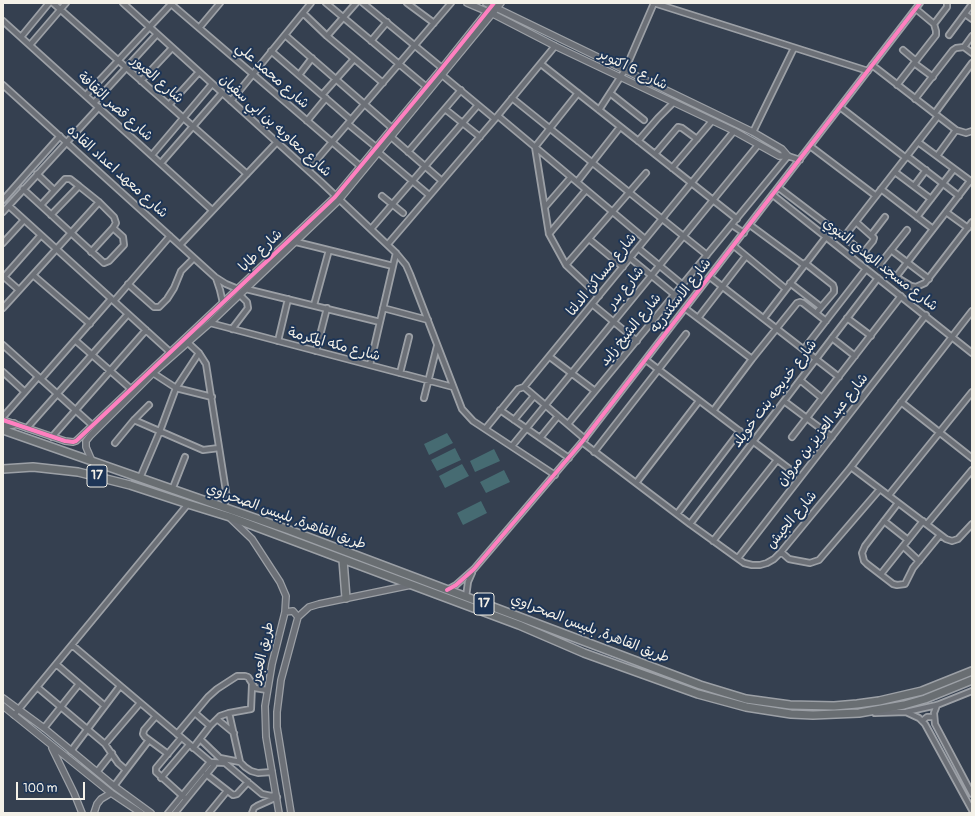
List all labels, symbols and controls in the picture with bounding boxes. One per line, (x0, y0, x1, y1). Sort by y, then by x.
street label: شارع محمد علي (232, 40, 312, 112)
street label: شارع 6 اكتوبر (596, 46, 670, 94)
street label: شارع العبور (127, 53, 187, 107)
street label: شارع قصر الثقافة (74, 69, 156, 145)
street label: شارع معاويه بن ابي سفيان (215, 71, 335, 181)
street label: شارع معهد اعداد القاده (63, 122, 171, 222)
street label: شارع مسجد الهدي النبوي (819, 215, 941, 315)
street label: شارع طابا (236, 226, 286, 276)
street label: شارع مساكن الدلتا (563, 230, 641, 320)
street label: شارع الاسكندريه (647, 255, 715, 337)
street label: شارع بدر (604, 263, 648, 313)
street label: شارع الشيخ زايد (597, 290, 665, 370)
street label: شارع مكه المكرمة (286, 325, 382, 365)
street label: شارع خديجه بنت خويلد (729, 337, 821, 451)
street label: شارع عبد العزيز بن مروان (774, 370, 872, 490)
road number: 17 (87, 465, 107, 487)
street label: طريق القاهرة, بلبيس الصحراوي (204, 480, 368, 554)
street label: شارع الجيش (763, 488, 821, 552)
street label: طريق القاهرة, بلبيس الصحراوي (508, 591, 672, 667)
road number: 17 (474, 593, 494, 615)
street label: طريق العبور (248, 620, 278, 686)
scale bar (18, 774, 87, 800)
text: 100 m (23, 781, 57, 796)

